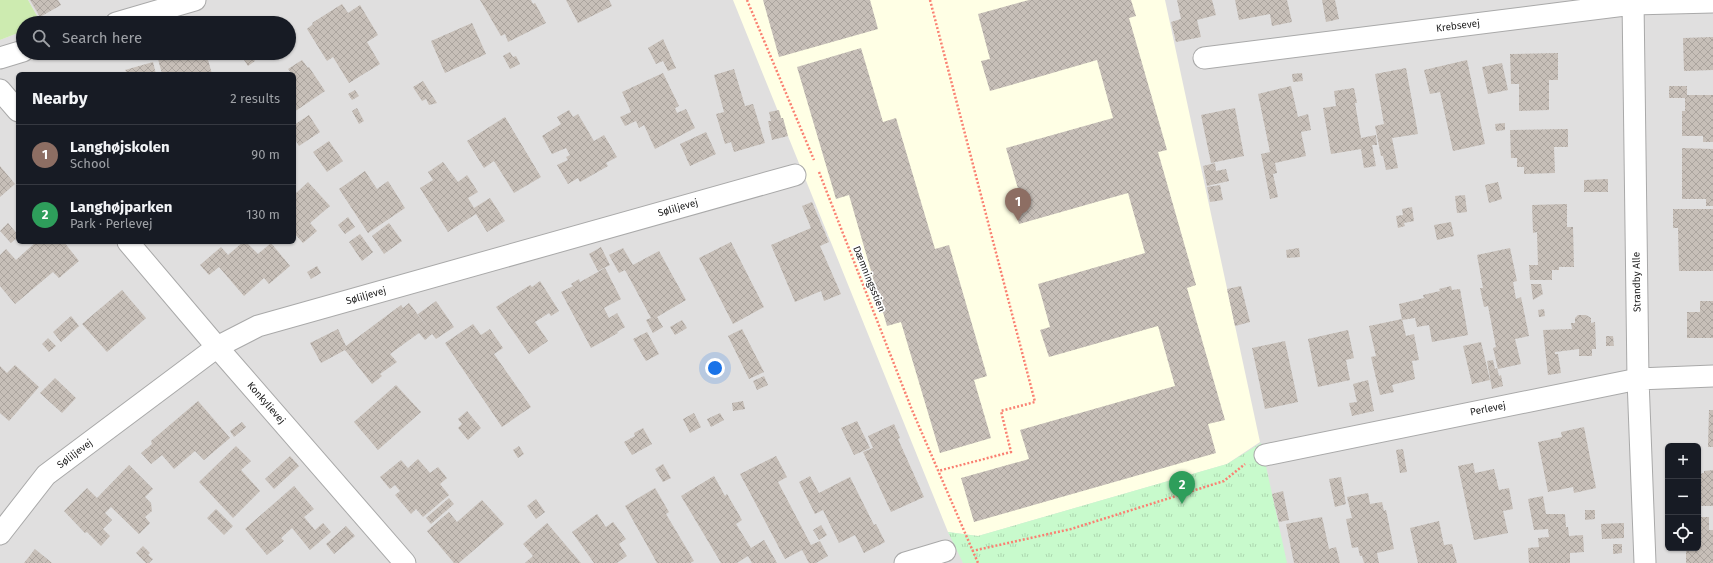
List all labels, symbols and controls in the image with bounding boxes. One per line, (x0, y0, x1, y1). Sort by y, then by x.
search box (16, 16, 296, 60)
street label: Krebsevej (1435, 17, 1481, 35)
icon: search (30, 27, 52, 49)
text: Search here (62, 29, 142, 47)
text: Nearby (32, 88, 87, 109)
text: 2 results (230, 91, 280, 106)
text: Langhøjskolen (70, 138, 170, 156)
text: 1 (42, 147, 48, 162)
text: 90 m (251, 147, 280, 162)
text: School (70, 156, 110, 171)
pin: 1 (1005, 188, 1031, 221)
street label: Søliljevej (656, 196, 700, 219)
text: Langhøjparken (70, 198, 172, 216)
text: 2 (42, 207, 48, 222)
text: 130 m (246, 207, 280, 222)
text: Park · Perlevej (70, 216, 153, 231)
street label: Dæmningsstien (850, 244, 888, 314)
street label: Strandby Alle (1630, 252, 1644, 312)
street label: Søliljevej (344, 284, 388, 307)
your location (705, 358, 725, 378)
street label: Konkylievej (244, 380, 288, 427)
street label: Perlevej (1469, 400, 1507, 418)
street label: Søliljevej (55, 437, 95, 471)
map controls (1665, 443, 1701, 551)
button: + (1665, 443, 1701, 479)
pin: 2 (1169, 471, 1195, 504)
button: − (1665, 479, 1701, 515)
button: locate (1665, 515, 1701, 551)

